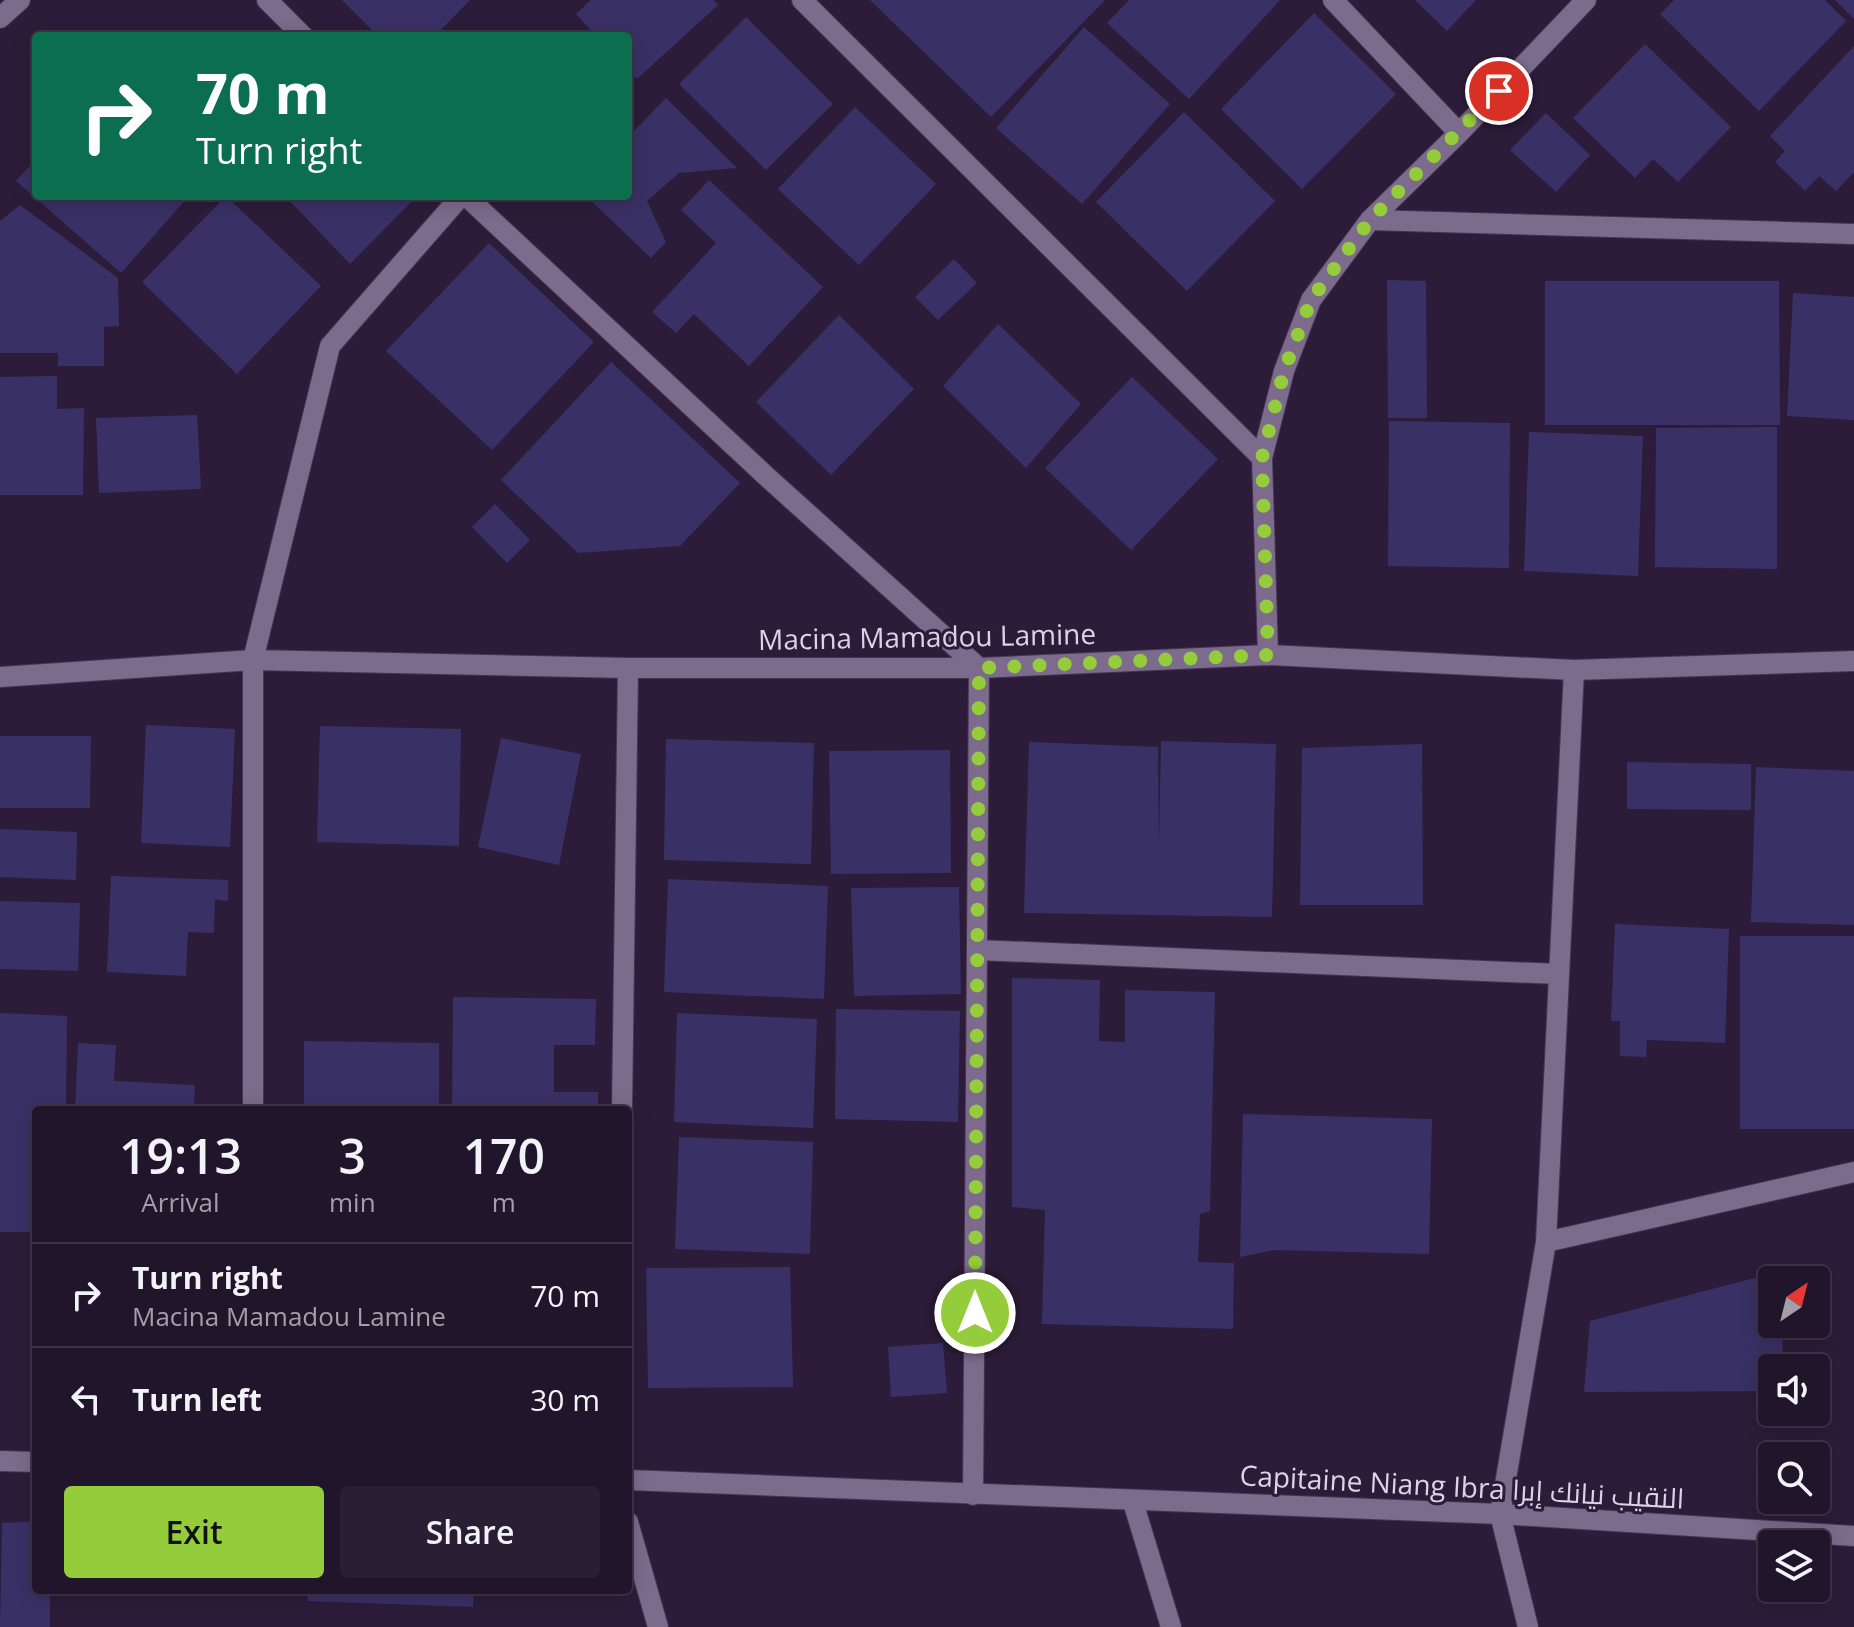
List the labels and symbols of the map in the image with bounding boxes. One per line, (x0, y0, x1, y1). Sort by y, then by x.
pin (1465, 57, 1533, 125)
street label: Macina Mamadou Lamine (758, 614, 1096, 658)
north arrow (1758, 1266, 1830, 1338)
position arrow (933, 1271, 1017, 1355)
street label: Capitaine Niang Ibra النقيب نيانك إبرا (1239, 1455, 1685, 1517)

